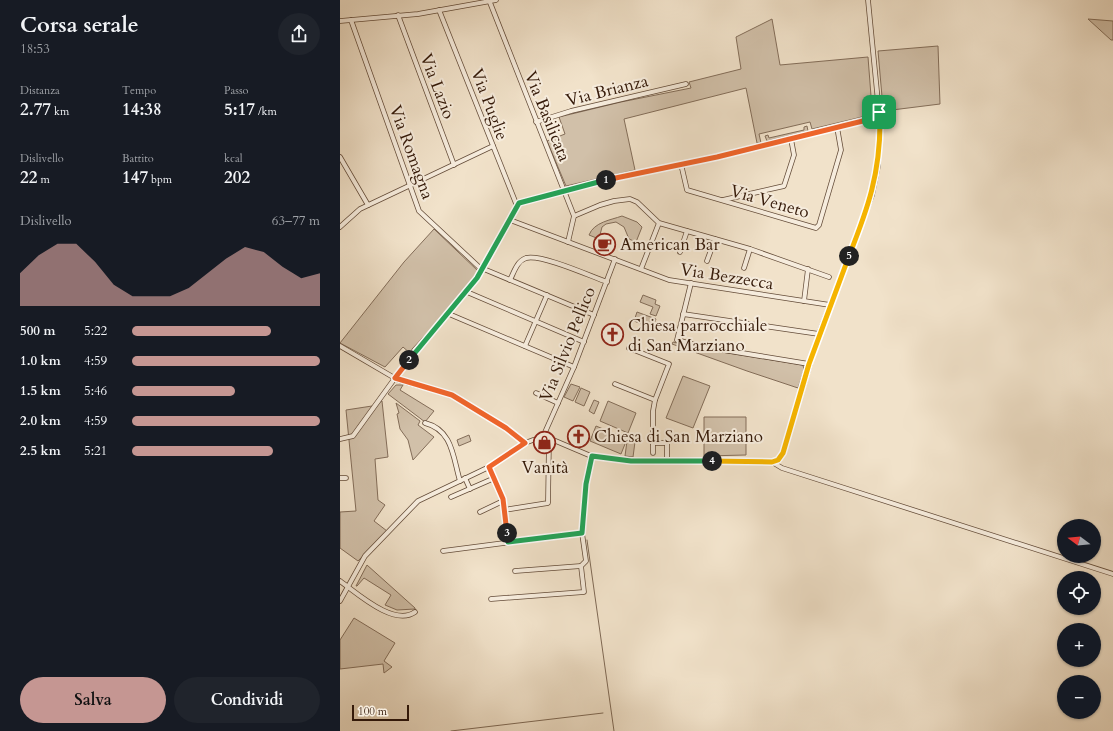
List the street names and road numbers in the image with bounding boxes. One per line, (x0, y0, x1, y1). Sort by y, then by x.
street label: Via Lazio (415, 50, 461, 122)
street label: Via Puglie (465, 65, 514, 143)
street label: Via Basilicata (519, 68, 576, 165)
street label: Via Brianza (564, 69, 651, 112)
street label: Via Romagna (384, 102, 439, 203)
street label: Via Veneto (728, 179, 812, 224)
street label: Via Bezzecca (679, 258, 776, 295)
street label: Via Silvio Pellico (534, 283, 601, 405)

